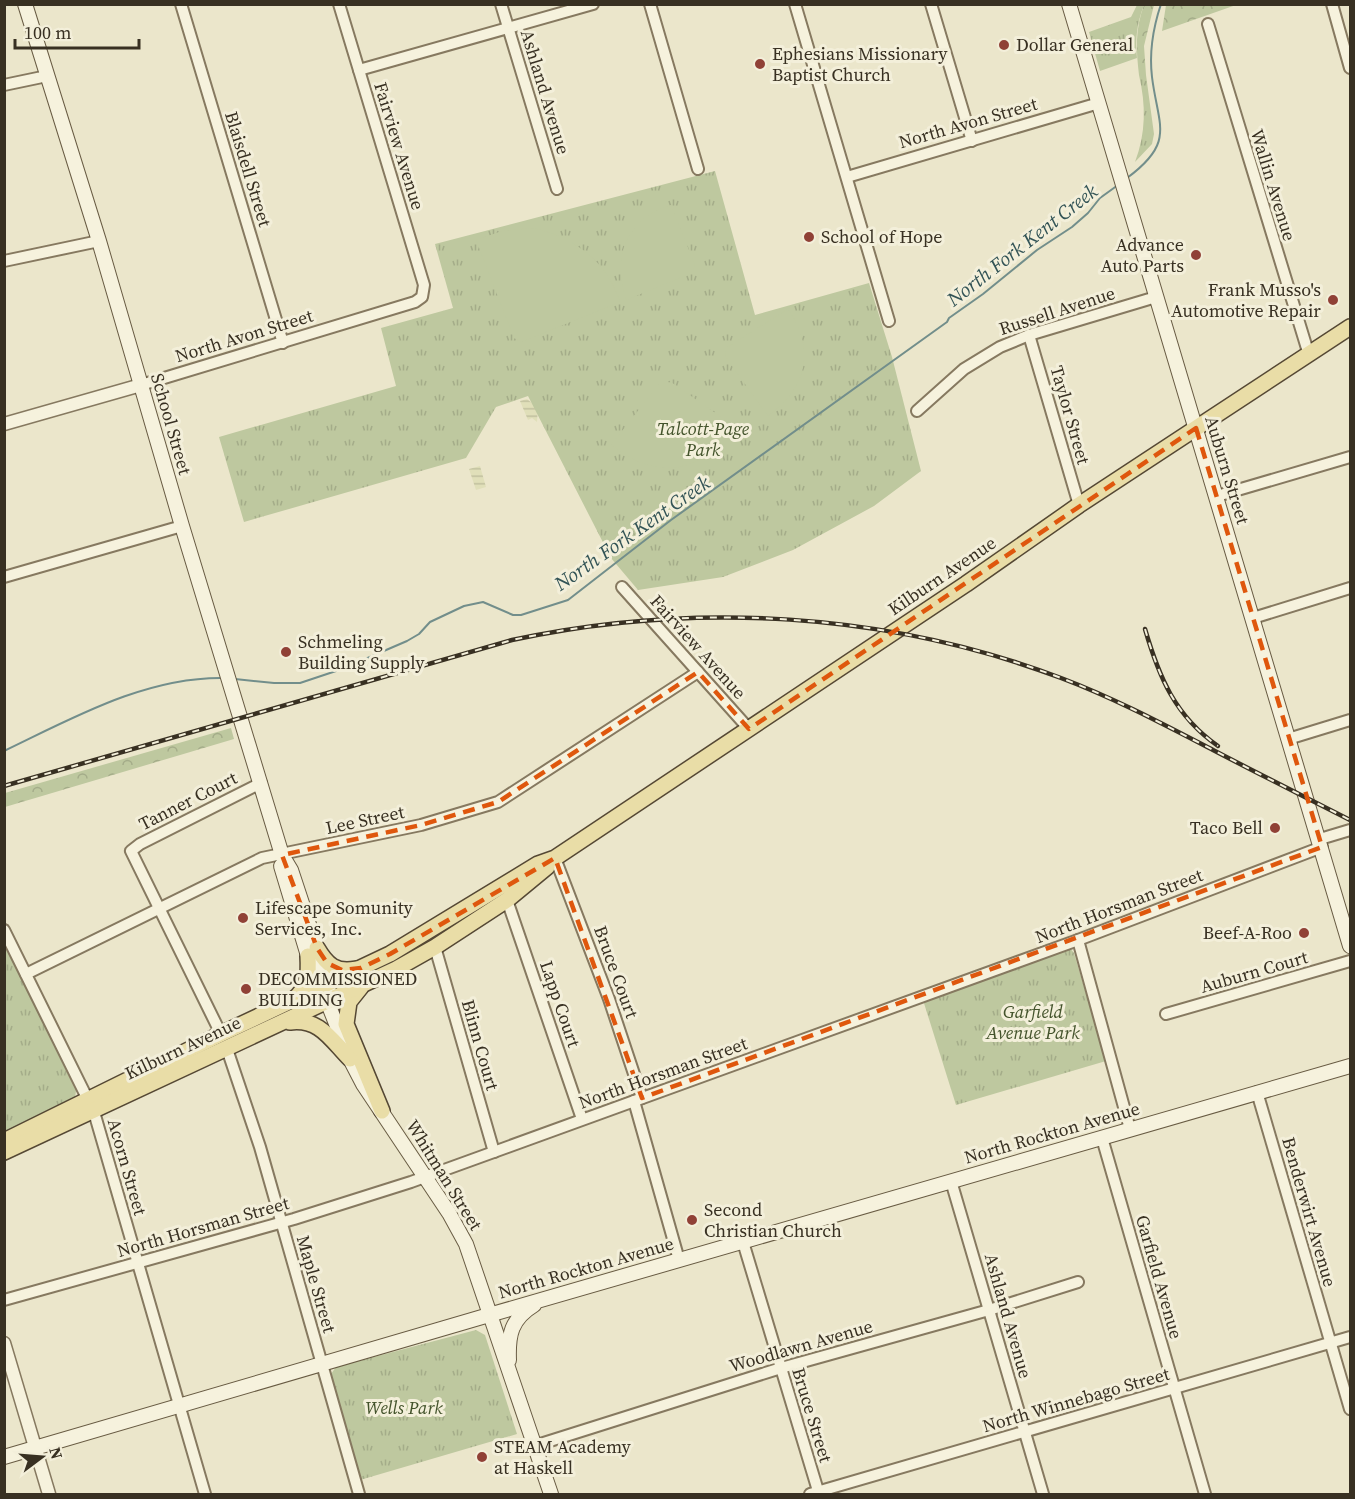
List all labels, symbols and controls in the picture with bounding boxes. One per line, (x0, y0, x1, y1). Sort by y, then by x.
scale bar (15, 12, 140, 50)
text: 100 m (24, 20, 71, 45)
street label: Ashland Avenue (515, 26, 576, 157)
place label: Dollar General (1016, 32, 1133, 57)
marker: Dollar General (997, 38, 1011, 52)
place label: Ephesians Missionary Baptist Church (772, 41, 948, 87)
marker: Ephesians Missionary Baptist Church (753, 57, 767, 71)
street label: Fairview Avenue (368, 79, 431, 213)
street label: North Avon Street (896, 91, 1040, 154)
street label: Blaisdell Street (219, 108, 278, 230)
street label: Wallin Avenue (1245, 126, 1302, 244)
water label: North Fork Kent Creek (940, 177, 1104, 313)
place label: School of Hope (821, 224, 942, 249)
marker: School of Hope (802, 230, 816, 244)
place label: Advance Auto Parts (1101, 232, 1184, 278)
marker: Advance Auto Parts (1189, 248, 1203, 262)
place label: Frank Musso's Automotive Repair (1171, 277, 1321, 323)
street label: Russell Avenue (996, 280, 1118, 341)
marker: Frank Musso's Automotive Repair (1326, 293, 1340, 307)
street label: North Avon Street (172, 303, 316, 368)
street label: Taylor Street (1044, 363, 1097, 467)
street label: School Street (145, 370, 198, 478)
street label: Auburn Street (1199, 413, 1256, 527)
park label: Talcott-Page Park (657, 416, 750, 462)
water label: North Fork Kent Creek (548, 468, 716, 598)
street label: Kilburn Avenue (883, 530, 1001, 621)
street label: Fairview Avenue (645, 589, 752, 704)
place label: Schmeling Building Supply (298, 629, 425, 675)
marker: Schmeling Building Supply (279, 645, 293, 659)
street label: Tanner Court (134, 765, 241, 836)
street label: Lee Street (323, 799, 407, 840)
place label: Taco Bell (1190, 815, 1263, 840)
marker: Taco Bell (1268, 821, 1282, 835)
street label: North Horsman Street (1031, 862, 1206, 949)
place label: Lifescape Somunity Services, Inc. (255, 895, 413, 941)
marker: Lifescape Somunity Services, Inc. (236, 911, 250, 925)
place label: Beef-A-Roo (1203, 920, 1292, 945)
street label: Bruce Court (588, 922, 645, 1022)
marker: Beef-A-Roo (1297, 926, 1311, 940)
street label: Auburn Court (1197, 944, 1311, 999)
street label: Lapp Court (534, 957, 587, 1051)
place label: DECOMMISSIONED BUILDING (258, 966, 417, 1012)
marker: DECOMMISSIONED BUILDING (239, 982, 253, 996)
street label: Blinn Court (456, 997, 505, 1093)
park label: Garfield Avenue Park (985, 999, 1080, 1045)
street label: Kilburn Avenue (121, 1010, 245, 1085)
street label: North Horsman Street (575, 1030, 751, 1115)
street label: North Rockton Avenue (961, 1095, 1143, 1170)
street label: Whitman Street (400, 1115, 489, 1235)
street label: Acorn Street (102, 1116, 153, 1218)
street label: Benderwirt Avenue (1276, 1134, 1343, 1290)
street label: North Horsman Street (114, 1190, 292, 1263)
place label: Second Christian Church (704, 1197, 842, 1243)
street label: Garfield Avenue (1130, 1212, 1189, 1342)
marker: Second Christian Church (685, 1213, 699, 1227)
street label: North Rockton Avenue (495, 1230, 677, 1305)
street label: Maple Street (291, 1232, 342, 1336)
street label: Ashland Avenue (979, 1250, 1038, 1381)
street label: Woodlawn Avenue (726, 1313, 875, 1378)
street label: North Winnebago Street (979, 1361, 1172, 1438)
street label: Bruce Street (786, 1364, 839, 1465)
park label: Wells Park (365, 1395, 443, 1420)
north arrow (12, 1427, 72, 1487)
place label: STEAM Academy at Haskell (494, 1434, 632, 1480)
text: N (44, 1444, 69, 1462)
marker: STEAM Academy at Haskell (475, 1450, 489, 1464)

